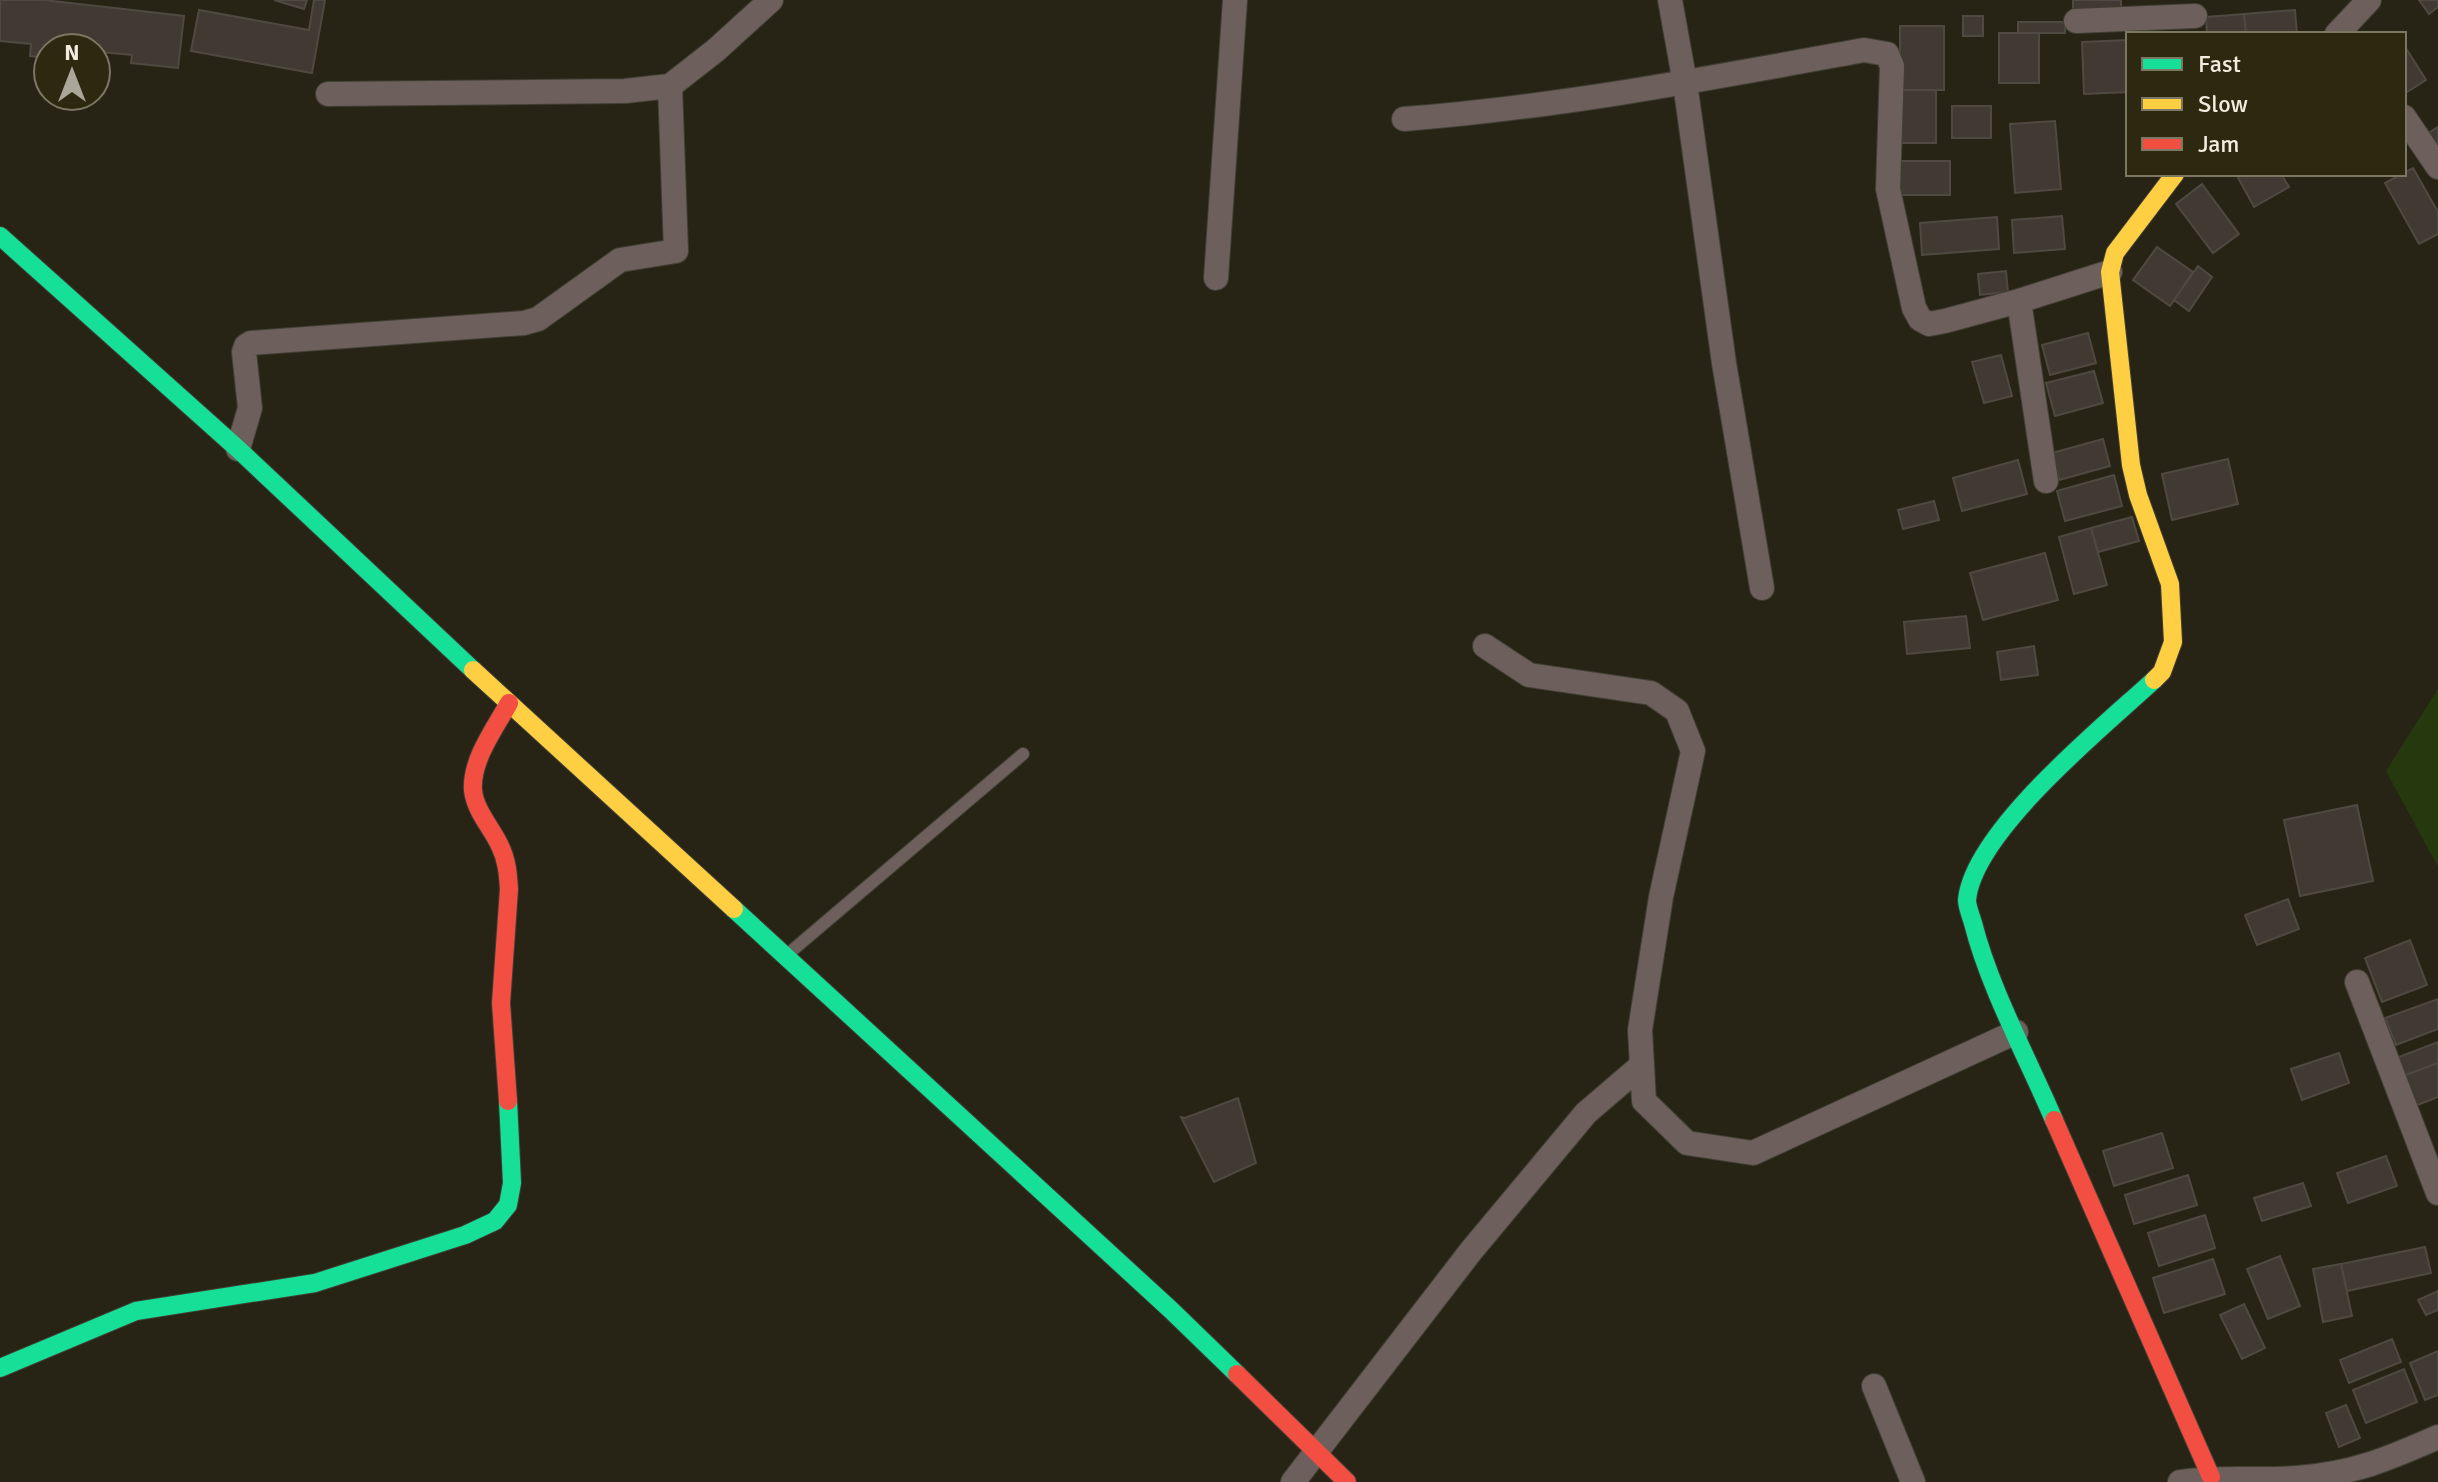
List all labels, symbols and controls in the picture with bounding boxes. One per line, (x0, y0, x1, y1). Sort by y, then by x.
north arrow (32, 32, 112, 112)
legend (2126, 32, 2406, 176)
text: N (64, 39, 80, 66)
text: Fast (2198, 49, 2241, 79)
text: Slow (2198, 89, 2248, 119)
text: Jam (2198, 129, 2239, 159)

